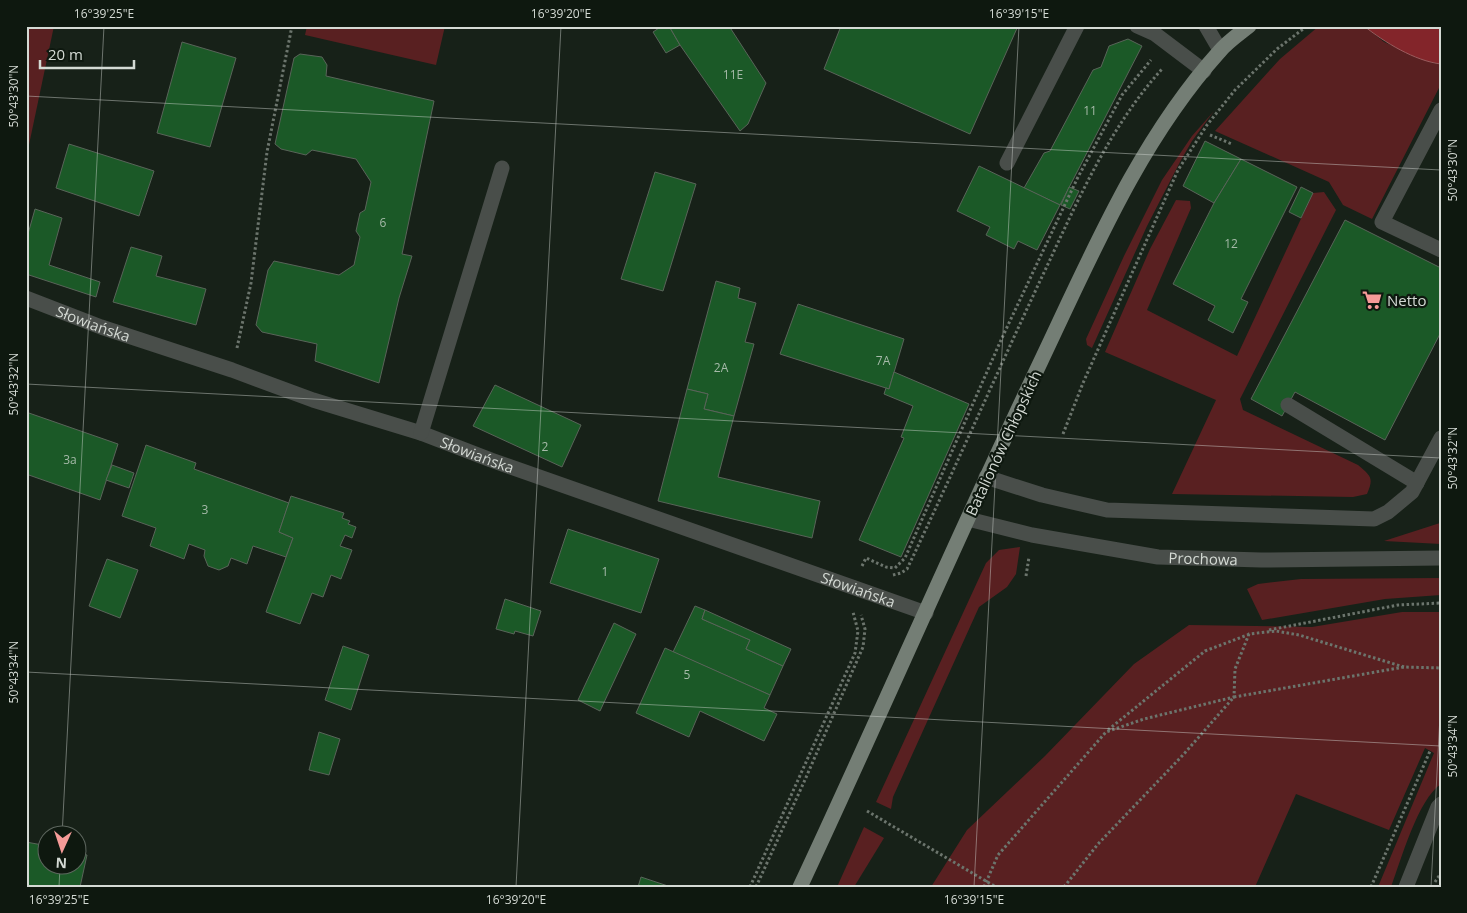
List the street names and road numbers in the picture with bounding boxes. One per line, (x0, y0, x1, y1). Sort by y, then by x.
street label: Słowiańska (53, 301, 133, 346)
street label: Batalionów Chłopskich (961, 367, 1045, 519)
street label: Słowiańska (438, 431, 517, 477)
street label: Prochowa (1168, 547, 1238, 569)
street label: Słowiańska (818, 567, 898, 611)

